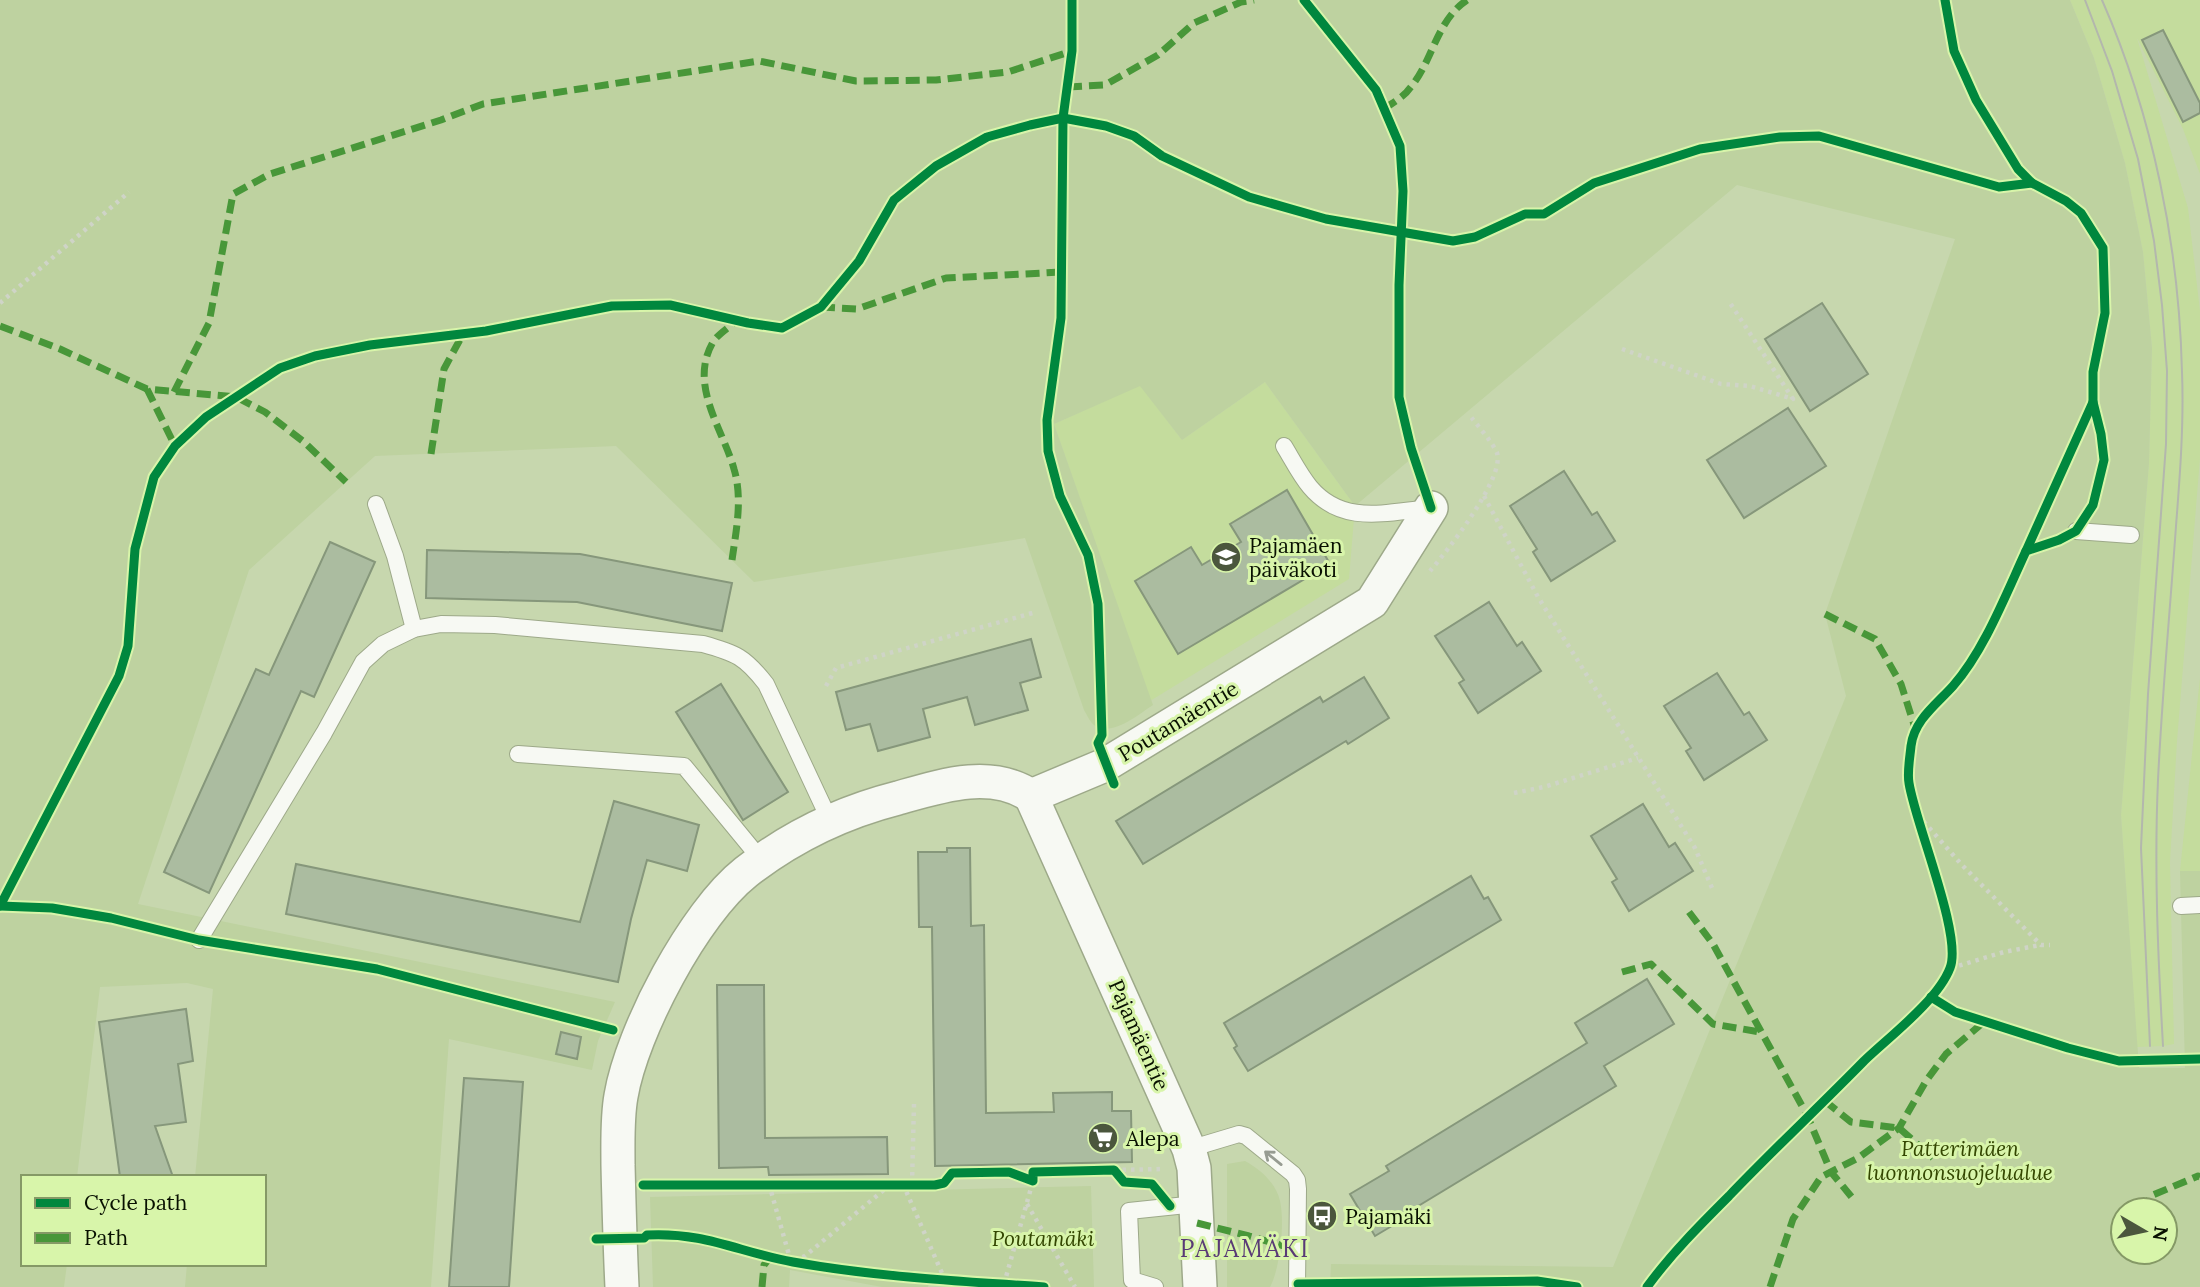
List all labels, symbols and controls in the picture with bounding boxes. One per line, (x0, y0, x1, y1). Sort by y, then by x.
place label: Pajamäen päiväkoti (1249, 532, 1343, 583)
school or university icon: Pajamäen päiväkoti (1209, 540, 1243, 574)
street label: Poutamäentie (1113, 675, 1243, 767)
street label: Pajamäentie (1103, 975, 1175, 1095)
supermarket icon: Alepa (1086, 1121, 1120, 1155)
place label: Alepa (1125, 1125, 1180, 1152)
park label: Patterimäen luonnonsuojelualue (1867, 1135, 2053, 1186)
one-way arrow (1264, 1150, 1282, 1165)
legend (21, 1175, 266, 1266)
text: Cycle path (84, 1189, 187, 1216)
north arrow (2109, 1196, 2179, 1266)
bus stop icon: Pajamäki (1305, 1199, 1339, 1233)
place label: Pajamäki (1345, 1203, 1432, 1230)
text: Path (84, 1224, 128, 1251)
park label: Poutamäki (992, 1225, 1094, 1252)
text: N (2148, 1225, 2174, 1243)
district label: PAJAMÄKI (1180, 1233, 1310, 1264)

